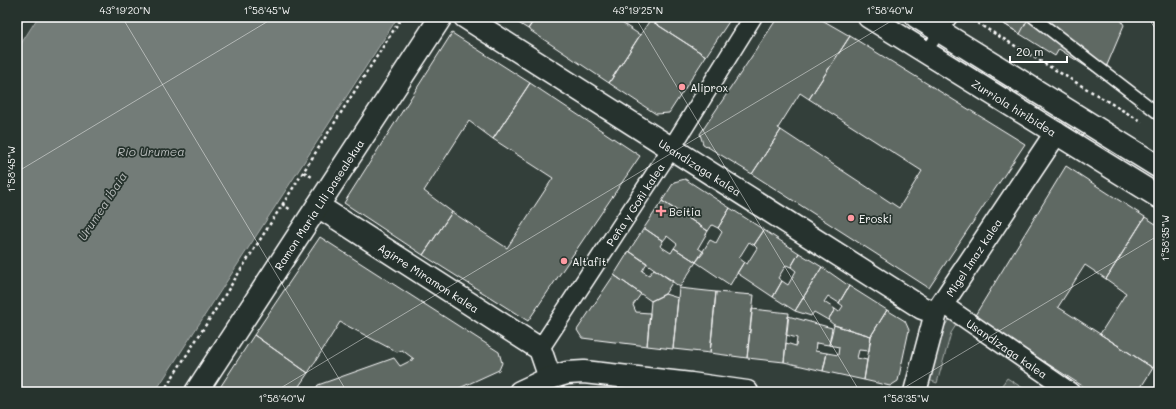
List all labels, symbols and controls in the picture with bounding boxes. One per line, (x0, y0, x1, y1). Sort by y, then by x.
text: 43°19'20"N (100, 3, 150, 17)
text: 1°58'45"W (244, 3, 290, 17)
text: 43°19'25"N (613, 3, 663, 17)
text: 1°58'40"W (867, 3, 914, 17)
scale bar (1010, 38, 1067, 64)
text: 20 m (1016, 43, 1044, 59)
street label: Zurriola hiribidea (969, 75, 1060, 139)
place label: Aliprox (690, 80, 729, 95)
marker: Aliprox (677, 82, 687, 92)
street label: Usandizaga kalea (656, 135, 745, 199)
street label: Ramon Maria Lili pasealekua (270, 136, 367, 273)
water label: Río Urumea (117, 143, 185, 159)
text: 1°58'45"W (4, 146, 18, 192)
street label: Peña y Goñi kalea (602, 160, 667, 249)
water label: Urumea ibaia (74, 169, 130, 243)
place label: Beitia (669, 204, 701, 219)
marker: Beitia (656, 206, 666, 216)
place label: Eroski (859, 211, 892, 226)
marker: Eroski (846, 213, 856, 223)
street label: Migel Imaz kalea (942, 215, 1005, 299)
text: 1°58'35"W (1158, 215, 1172, 261)
street label: Agirre Miramon kalea (376, 239, 483, 316)
place label: Altafit (572, 254, 607, 269)
marker: Altafit (559, 256, 569, 266)
street label: Usandizaga kalea (964, 315, 1051, 381)
text: 1°58'40"W (259, 391, 306, 405)
text: 1°58'35"W (883, 391, 929, 405)

